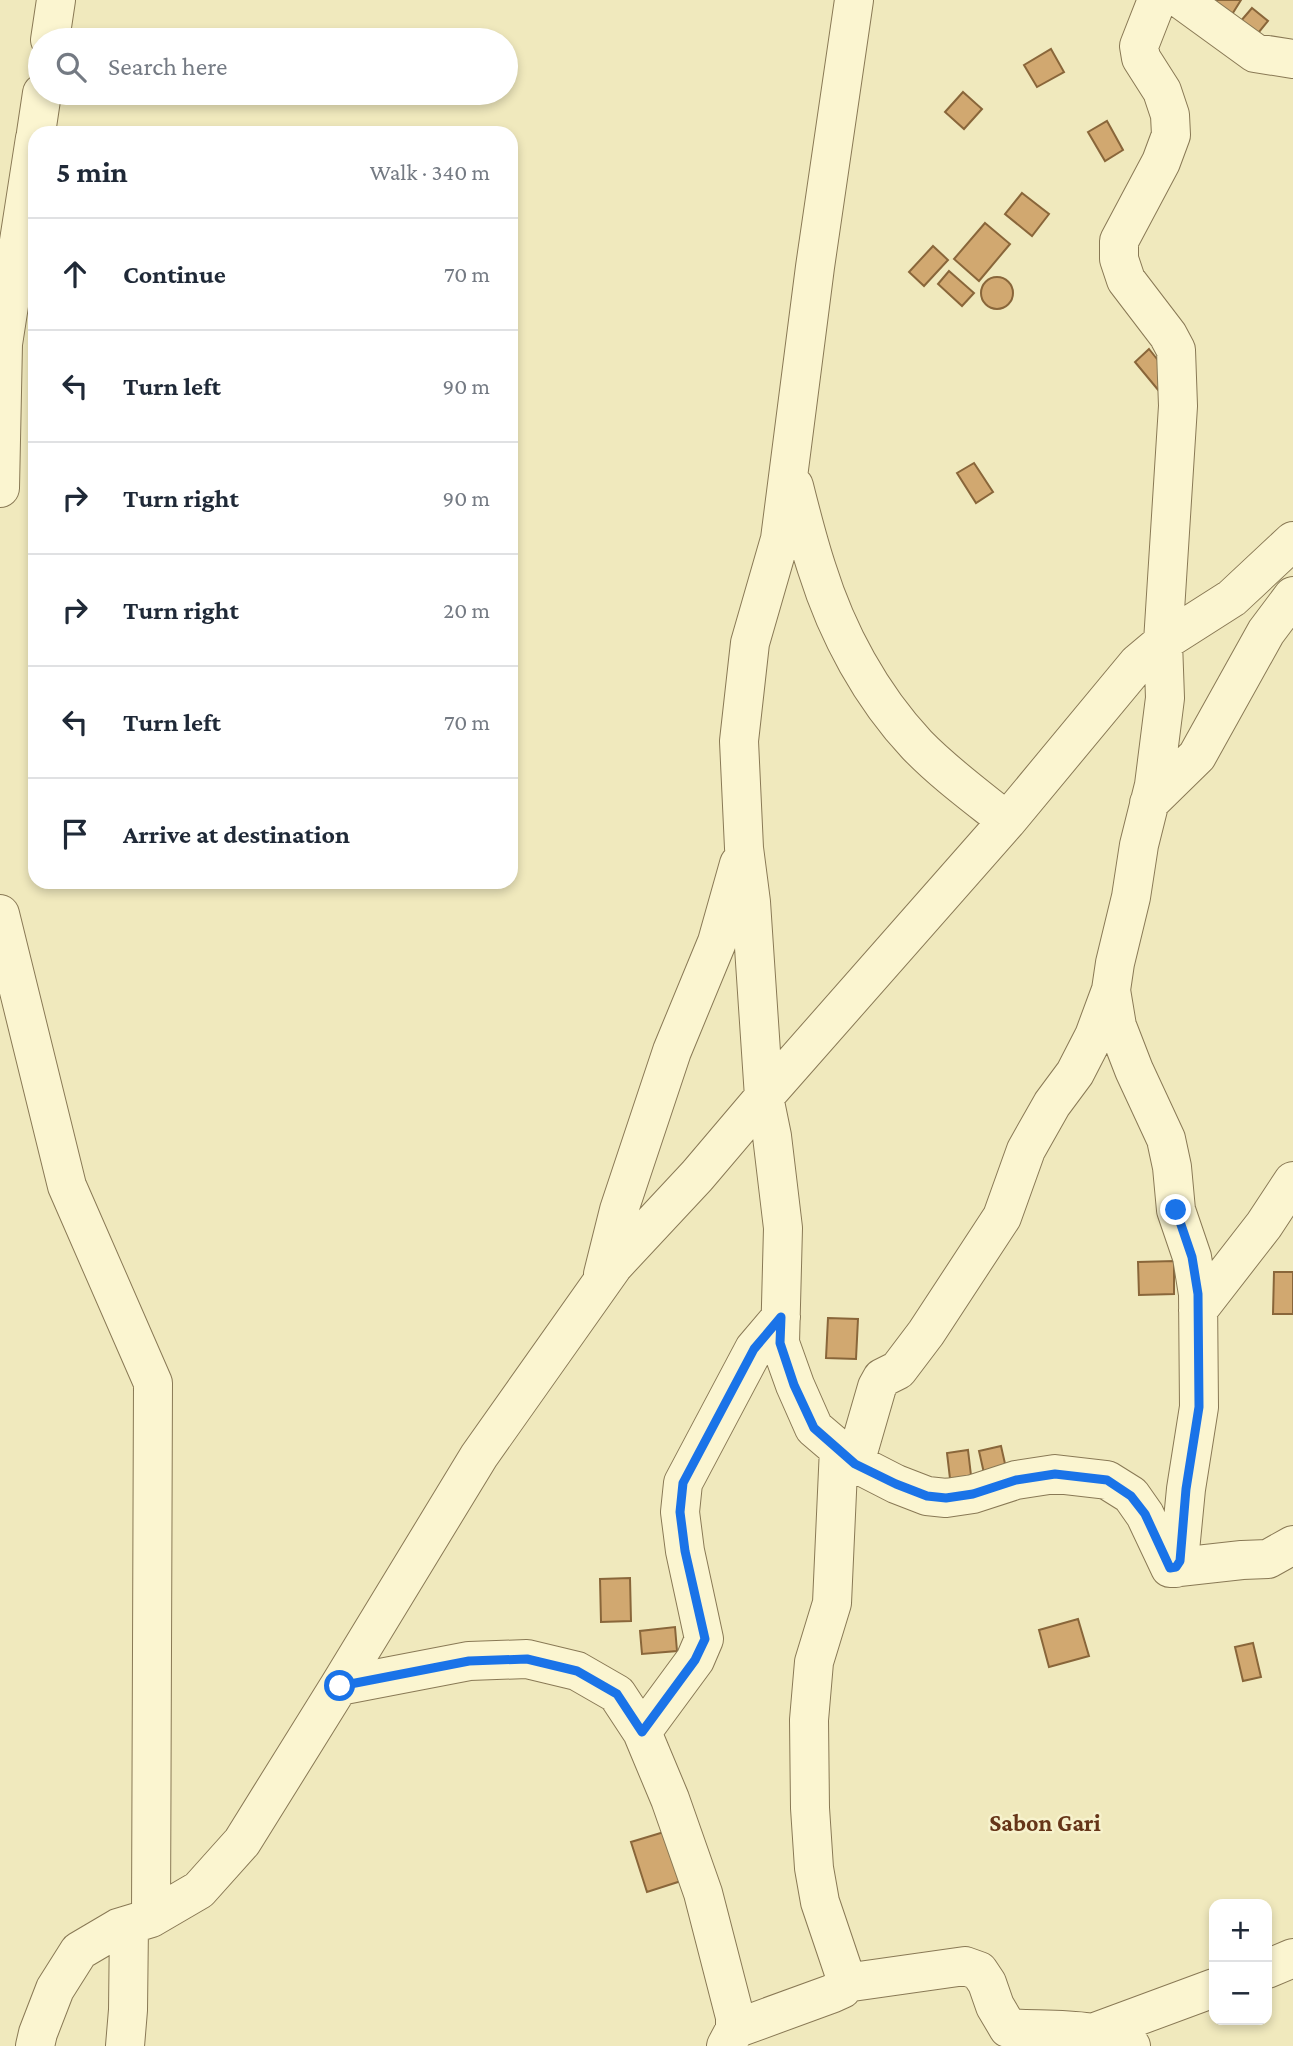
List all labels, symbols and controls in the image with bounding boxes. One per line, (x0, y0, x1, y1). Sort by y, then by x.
search box (28, 28, 518, 105)
icon: search (52, 48, 90, 86)
text: Search here (108, 52, 227, 81)
text: 5 min (56, 155, 128, 188)
text: Walk · 340 m (370, 159, 490, 185)
icon: ahead (56, 255, 94, 293)
text: Continue (123, 260, 226, 289)
text: 70 m (444, 261, 490, 287)
icon: left (56, 367, 94, 405)
text: Turn left (123, 372, 221, 401)
text: 90 m (443, 373, 490, 399)
icon: right (56, 479, 94, 517)
text: Turn right (123, 484, 239, 513)
text: 90 m (443, 485, 490, 511)
icon: right (56, 591, 94, 629)
text: Turn right (123, 596, 239, 625)
text: 20 m (443, 597, 490, 623)
icon: left (56, 703, 94, 741)
text: Turn left (123, 708, 221, 737)
text: 70 m (444, 709, 490, 735)
icon: arrive (56, 815, 94, 853)
text: Arrive at destination (123, 820, 350, 849)
route end (1160, 1194, 1191, 1225)
route start (324, 1670, 355, 1701)
district label: Sabon Gari (989, 1809, 1101, 1836)
map controls (1209, 1899, 1272, 2025)
button: + (1209, 1899, 1272, 1962)
button: − (1209, 1962, 1272, 2025)

